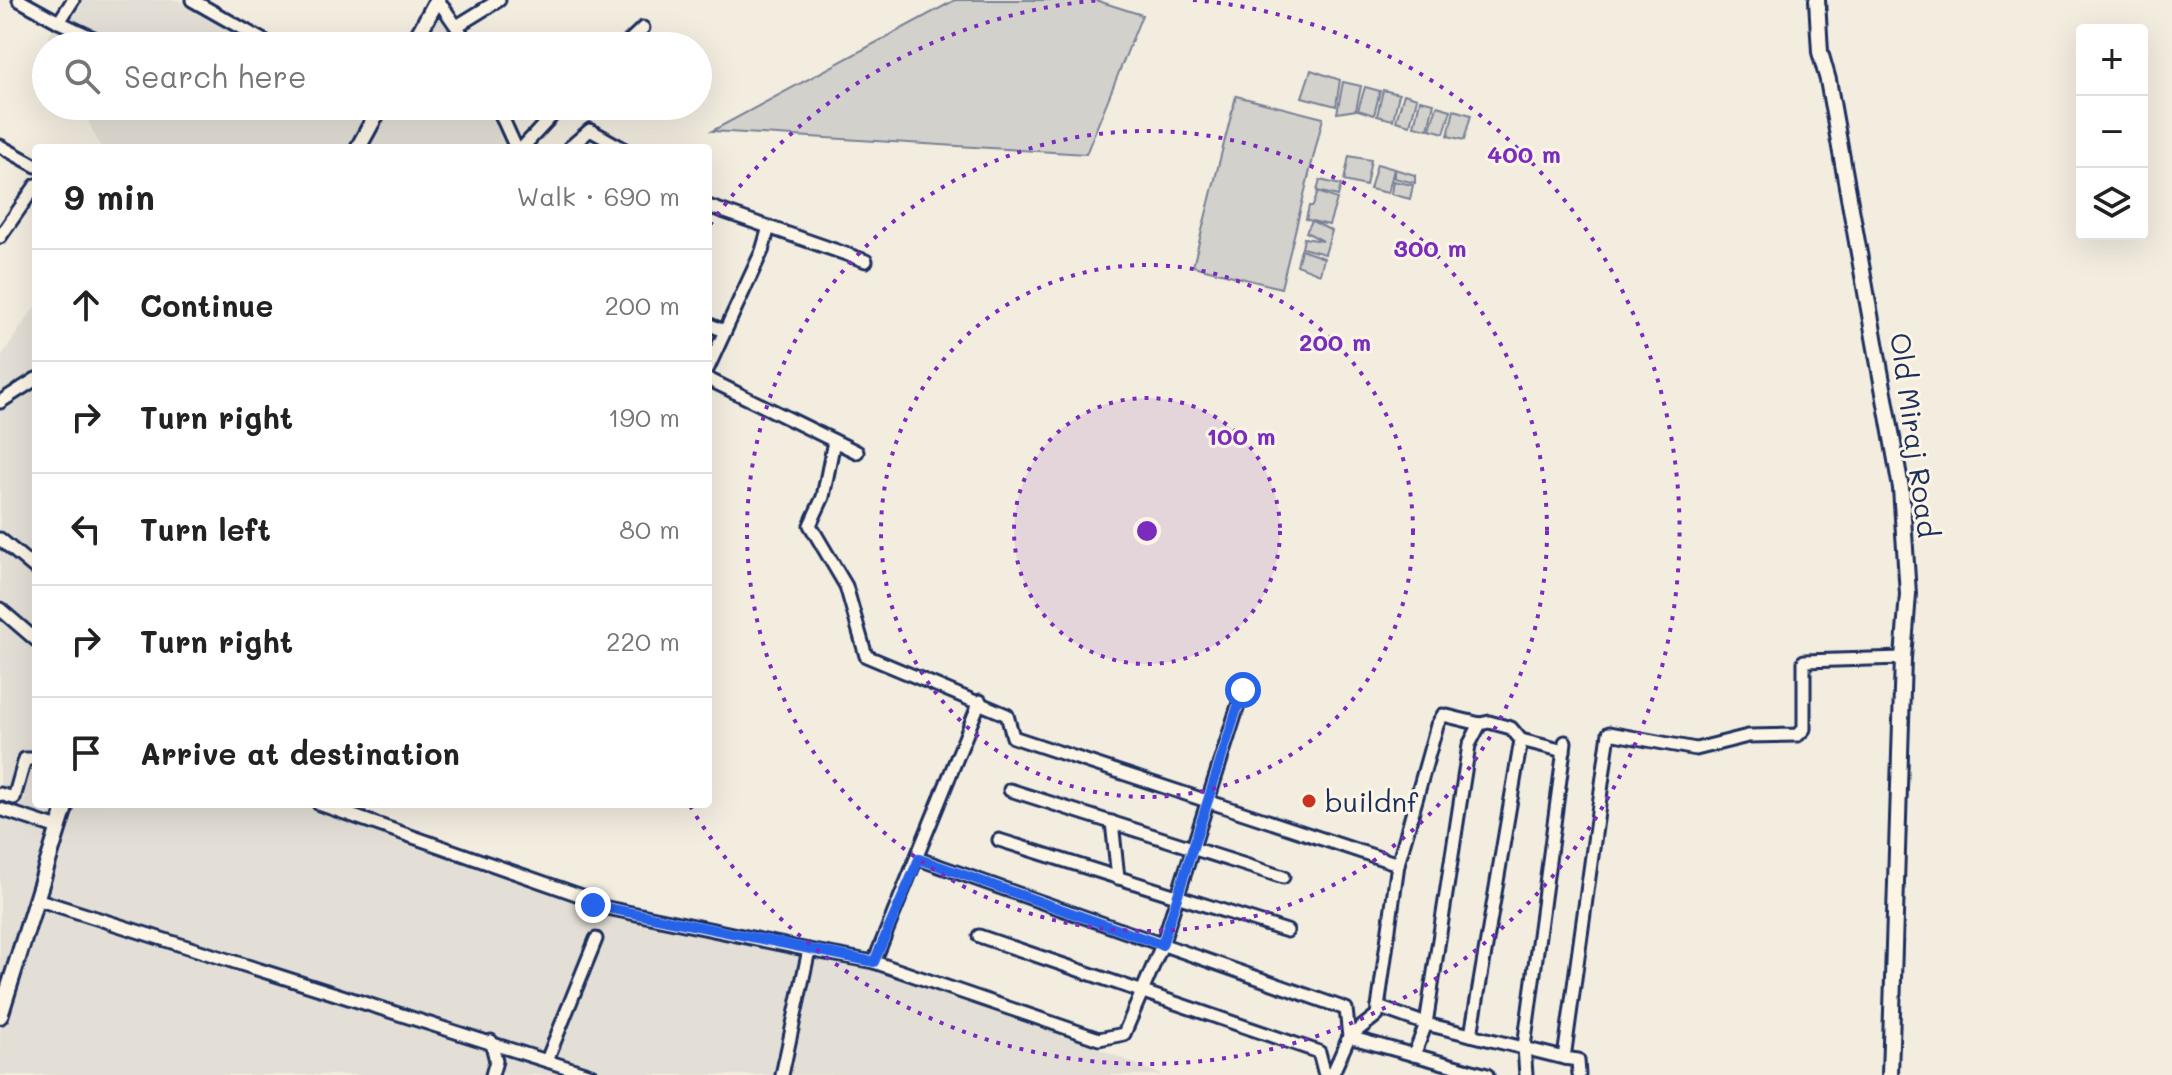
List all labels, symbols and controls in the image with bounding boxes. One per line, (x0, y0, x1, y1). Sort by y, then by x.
map controls (2076, 24, 2148, 240)
button: + (2076, 24, 2148, 96)
search box (32, 32, 712, 120)
icon: search (60, 54, 104, 98)
text: Search here (124, 56, 307, 96)
button: − (2076, 96, 2148, 168)
text: 400 m (1487, 138, 1561, 169)
button: layers (2076, 168, 2148, 240)
text: 9 min (64, 174, 155, 219)
text: Walk · 690 m (517, 179, 680, 213)
text: 300 m (1394, 232, 1466, 263)
icon: ahead (64, 283, 108, 327)
text: Continue (140, 285, 273, 325)
text: 200 m (604, 288, 680, 322)
text: 200 m (1299, 326, 1371, 357)
street label: Old Miraj Road (1883, 330, 1947, 540)
icon: right (64, 395, 108, 439)
text: Turn right (140, 397, 293, 437)
text: 190 m (608, 400, 680, 434)
text: 100 m (1206, 420, 1276, 451)
icon: left (64, 507, 108, 551)
text: Turn left (140, 509, 271, 549)
text: 80 m (619, 512, 680, 546)
centre of rings (1133, 517, 1161, 545)
icon: right (64, 619, 108, 663)
text: Turn right (140, 621, 293, 661)
text: 220 m (606, 624, 680, 658)
route start (1225, 672, 1261, 708)
icon: arrive (64, 731, 108, 775)
text: Arrive at destination (140, 733, 460, 773)
place label: buildnf (1325, 783, 1419, 819)
marker: buildnf (1300, 792, 1318, 810)
route end (575, 887, 611, 923)

